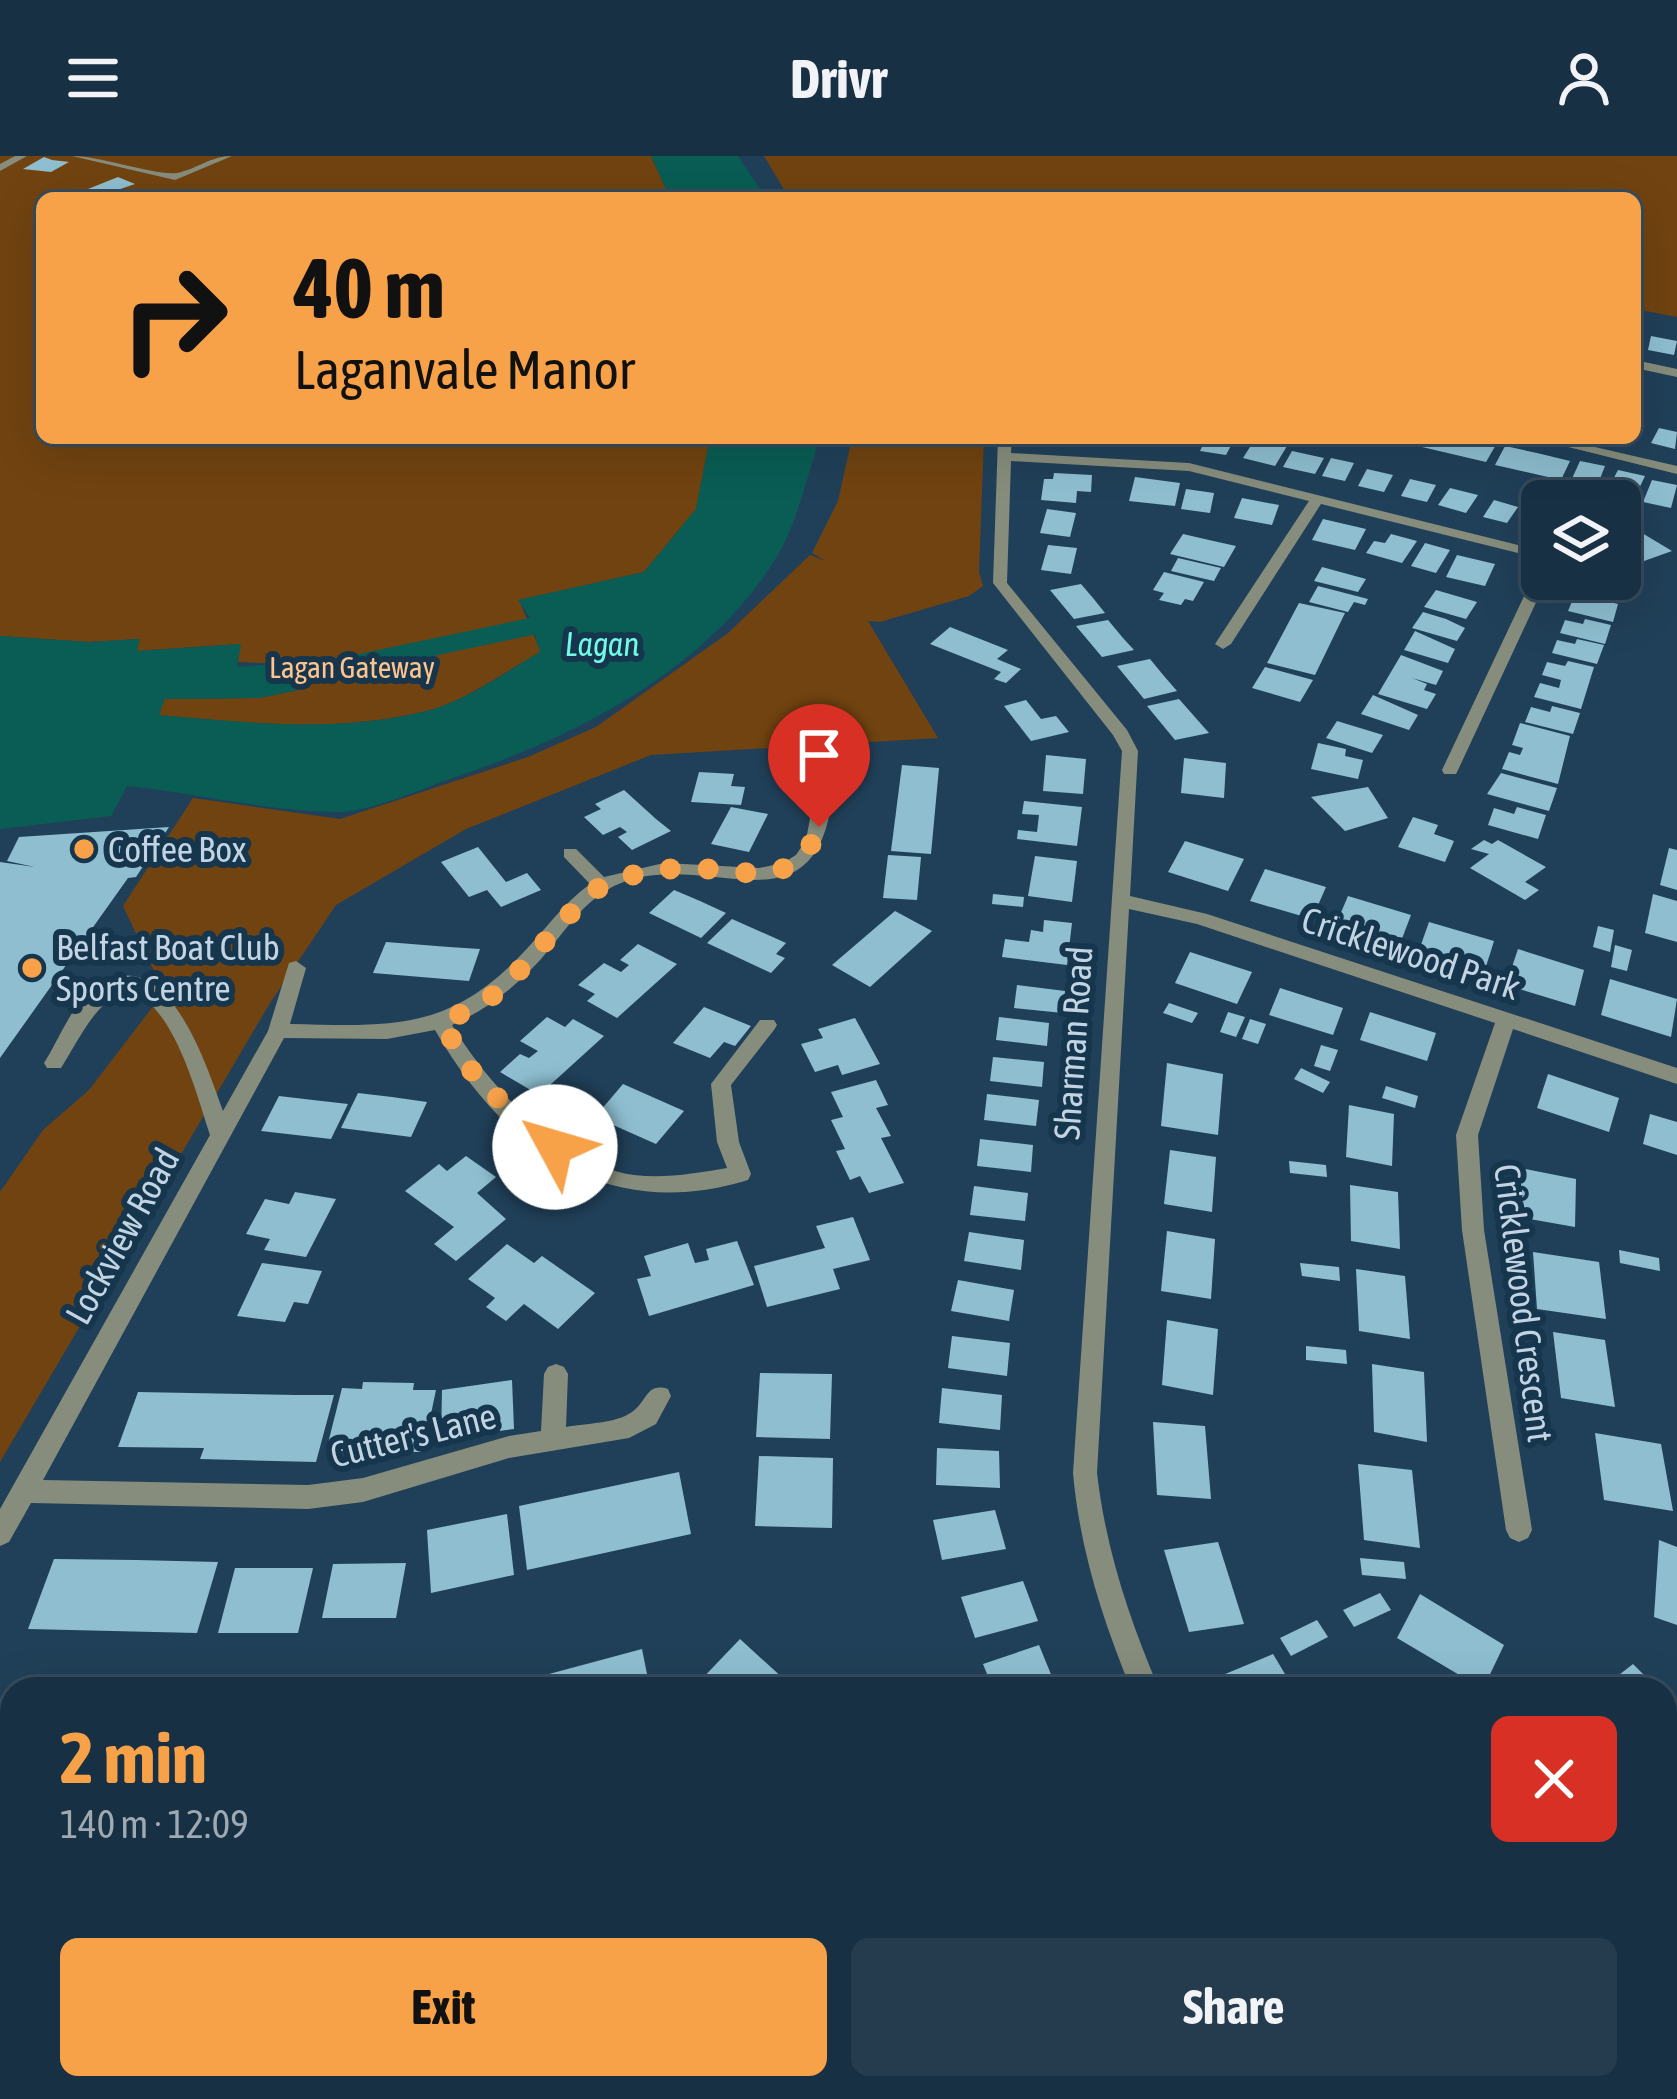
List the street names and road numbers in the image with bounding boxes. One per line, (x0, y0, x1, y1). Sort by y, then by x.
street label: Cricklewood Park (1297, 898, 1525, 1008)
street label: Sharman Road (1045, 945, 1101, 1141)
street label: Lockview Road (57, 1141, 187, 1331)
street label: Cricklewood Crescent (1486, 1162, 1562, 1444)
street label: Cutter's Lane (326, 1394, 500, 1476)

